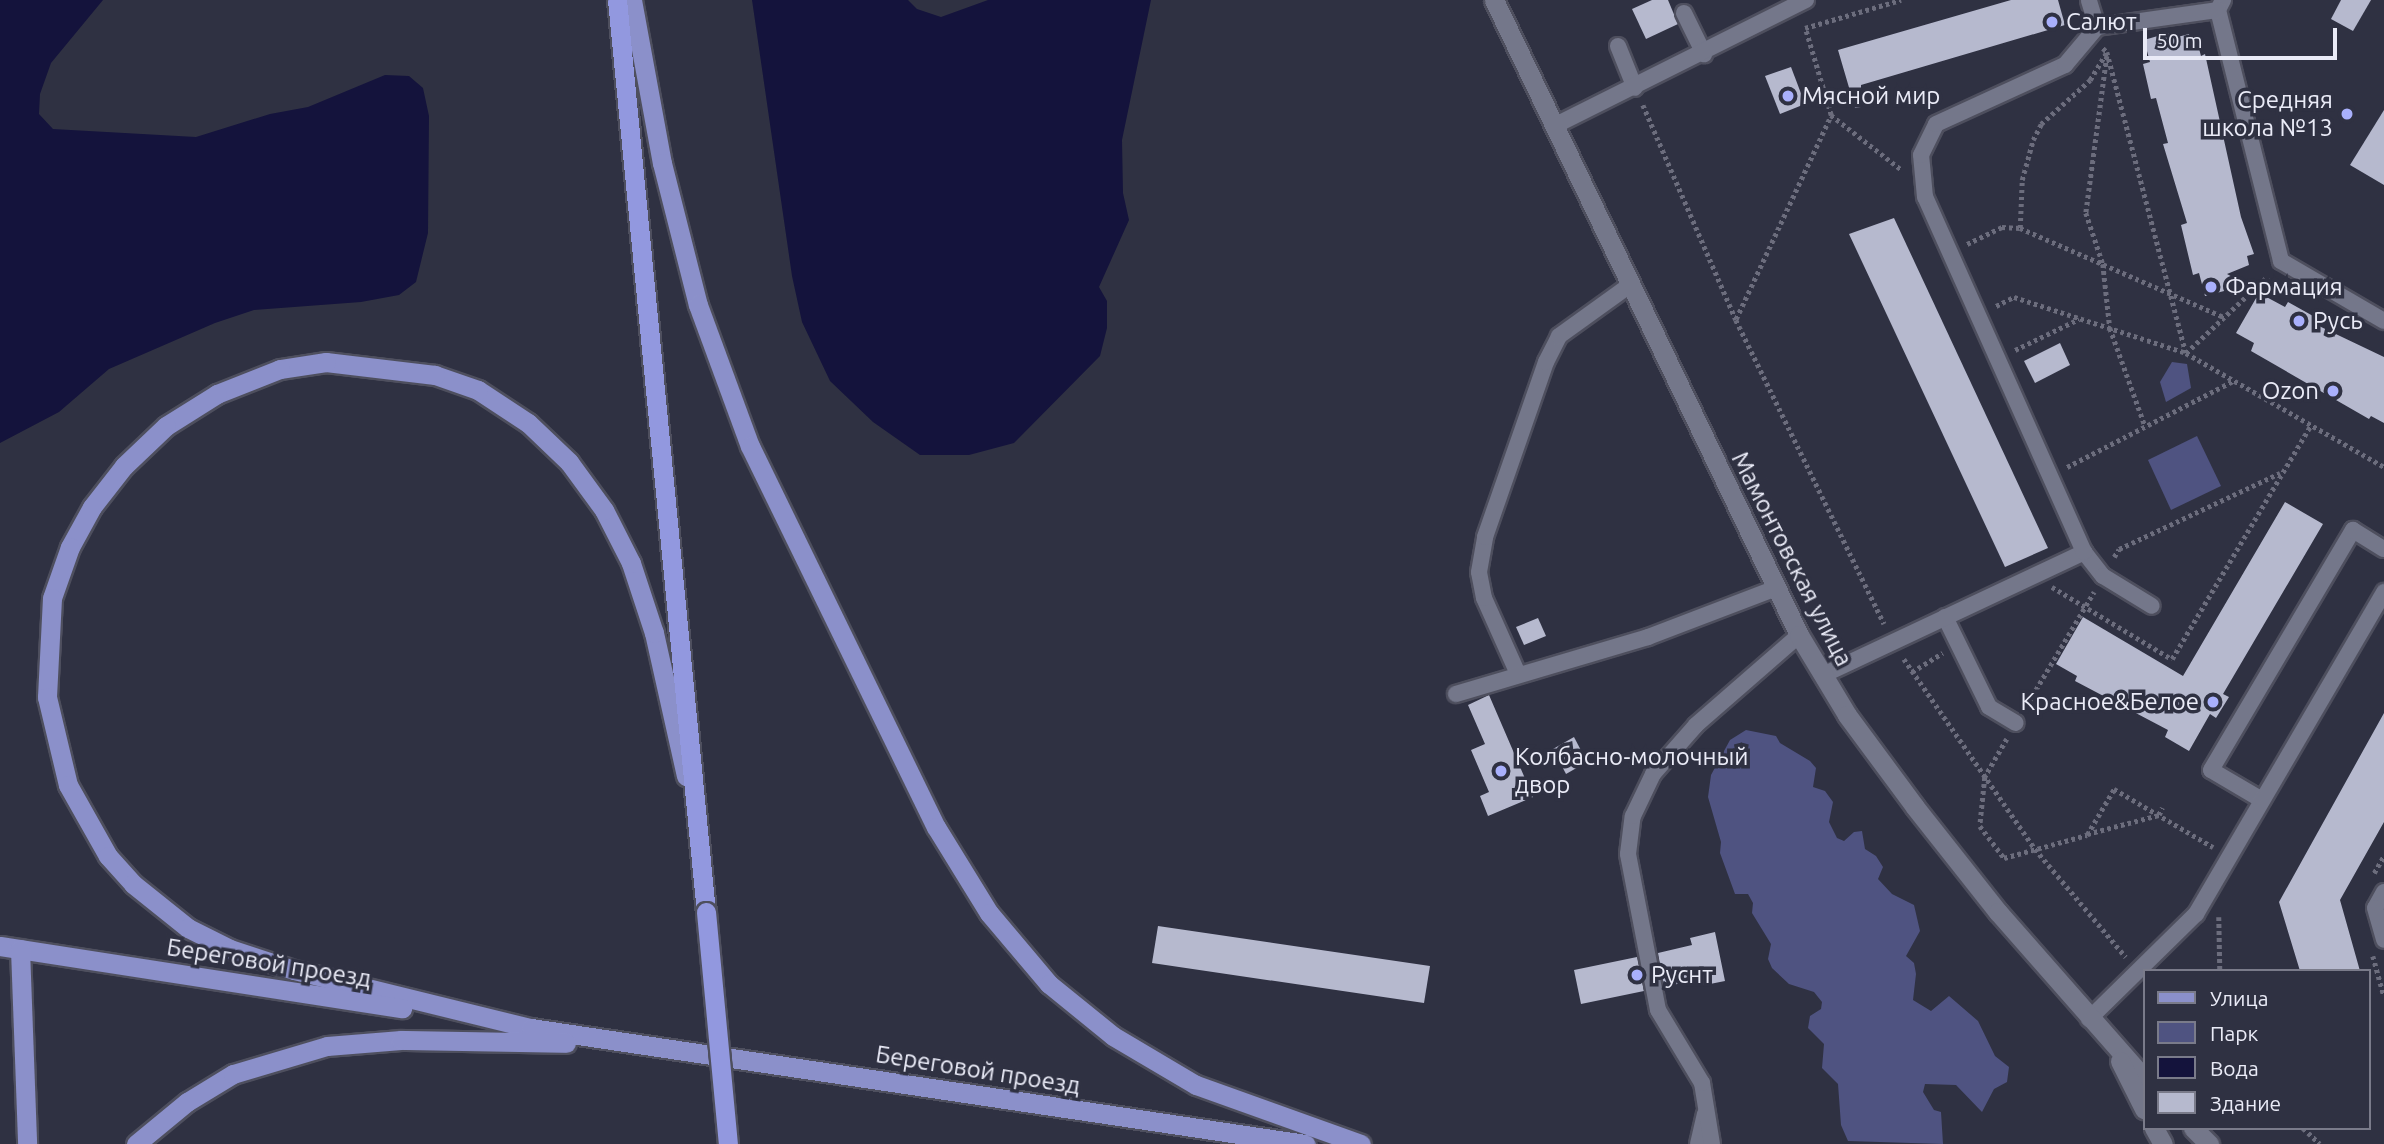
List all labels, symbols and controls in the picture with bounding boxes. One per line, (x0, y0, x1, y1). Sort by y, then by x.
place label: Салют (2066, 8, 2137, 36)
marker: Салют (2044, 14, 2060, 30)
scale bar (2146, 14, 2340, 58)
text: 50 m (2156, 28, 2203, 52)
place label: Мясной мир (1802, 82, 1940, 110)
place label: Средняя школа №13 (2202, 86, 2333, 142)
marker: Мясной мир (1780, 88, 1796, 104)
marker: Средняя школа №13 (2339, 106, 2355, 122)
place label: Фармация (2225, 273, 2343, 301)
marker: Фармация (2203, 279, 2219, 295)
place label: Русь (2313, 307, 2363, 335)
marker: Русь (2291, 313, 2307, 329)
place label: Ozon (2262, 377, 2319, 405)
marker: Ozon (2325, 383, 2341, 399)
street label: Мамонтовская улица (1725, 447, 1859, 671)
place label: Красное&Белое (2020, 688, 2199, 716)
marker: Красное&Белое (2205, 694, 2221, 710)
place label: Колбасно-молочный двор (1515, 743, 1749, 799)
marker: Колбасно-молочный двор (1493, 763, 1509, 779)
street label: Береговой проезд (165, 933, 373, 993)
place label: Руснт (1651, 961, 1713, 989)
marker: Руснт (1629, 967, 1645, 983)
legend (2142, 969, 2370, 1130)
text: Улица (2210, 986, 2268, 1010)
text: Парк (2210, 1021, 2258, 1045)
street label: Береговой проезд (874, 1040, 1082, 1100)
text: Вода (2210, 1056, 2259, 1080)
text: Здание (2210, 1091, 2281, 1115)

